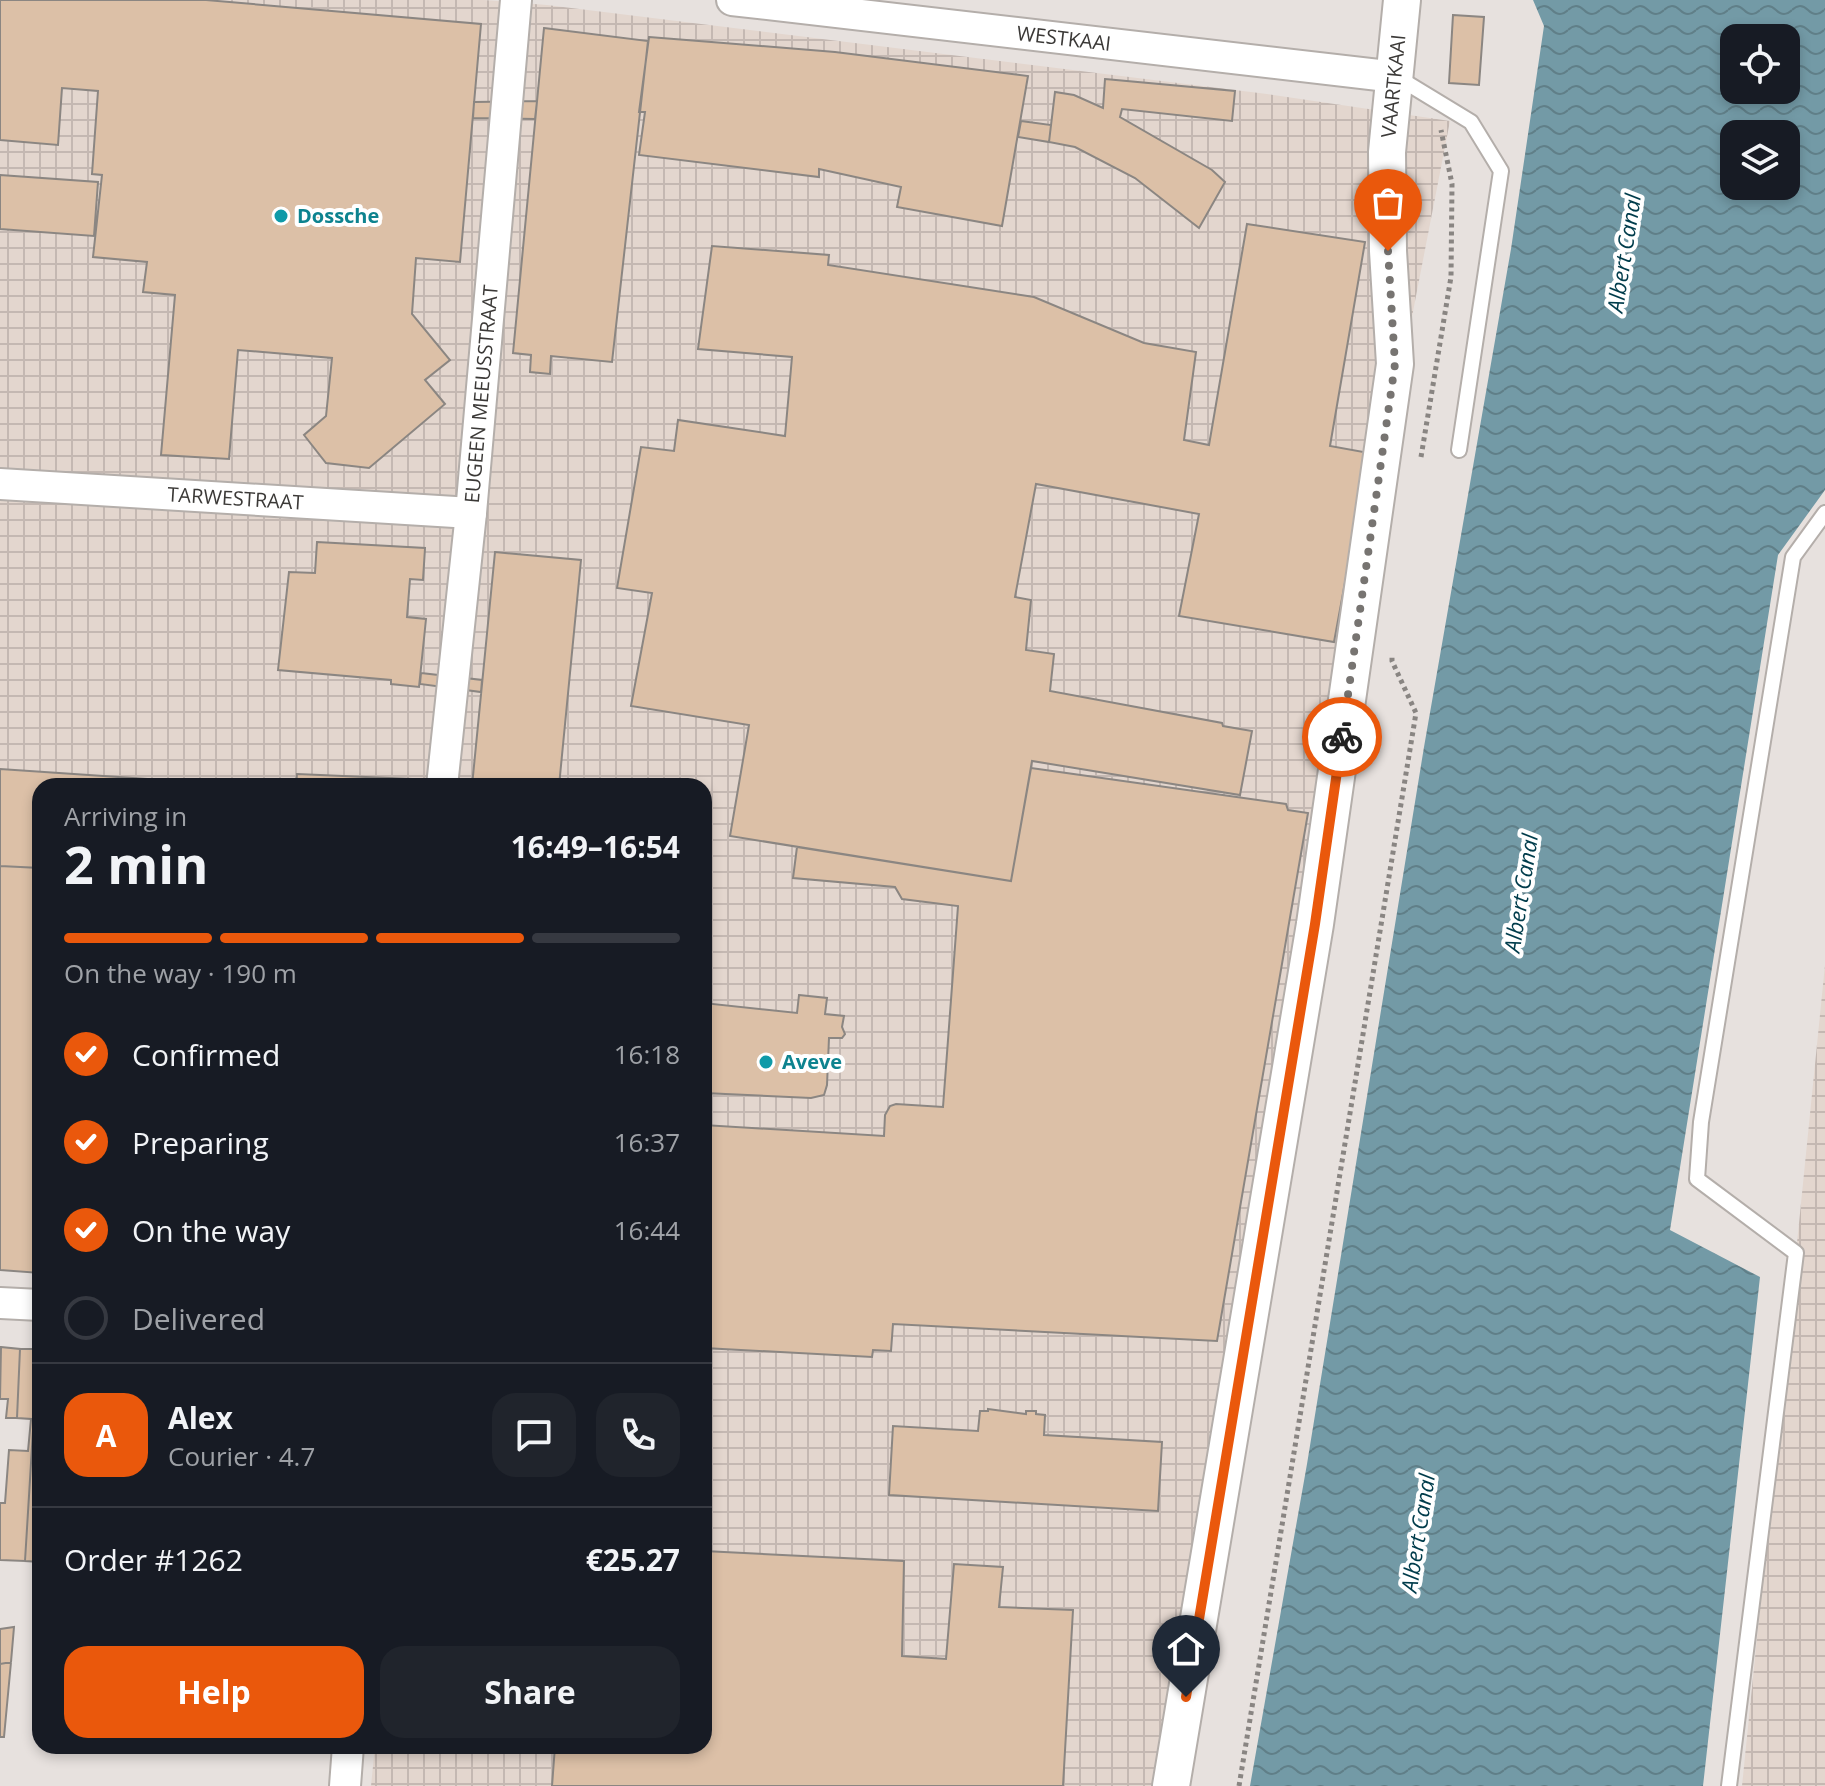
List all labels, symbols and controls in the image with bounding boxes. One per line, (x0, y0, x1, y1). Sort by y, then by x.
street label: WESTKAAI (1015, 19, 1112, 57)
map controls (1720, 24, 1800, 200)
button: locate (1720, 24, 1800, 104)
street label: VAARTKAAI (1374, 33, 1412, 139)
button: layers (1720, 120, 1800, 200)
pin (1354, 169, 1422, 251)
icon: bag (1366, 181, 1410, 225)
water label: Albert Canal (1599, 191, 1647, 316)
place label: Dossche (297, 202, 379, 229)
marker: Dossche (272, 207, 290, 225)
street label: EUGEEN MEEUSSTRAAT (458, 284, 504, 504)
street label: TARWESTRAAT (167, 480, 304, 516)
courier (1302, 697, 1382, 777)
icon: bike (1320, 715, 1364, 759)
text: Arriving in (64, 798, 187, 834)
text: 16:49–16:54 (511, 826, 680, 867)
text: 2 min (64, 828, 208, 899)
water label: Albert Canal (1496, 831, 1544, 956)
text: On the way · 190 m (64, 955, 297, 991)
icon: check (64, 1032, 108, 1076)
text: Confirmed (132, 1034, 280, 1075)
text: 16:18 (614, 1036, 680, 1072)
place label: Aveve (782, 1048, 842, 1075)
marker: Aveve (757, 1053, 775, 1071)
icon: check (64, 1120, 108, 1164)
text: Preparing (132, 1122, 269, 1163)
text: 16:37 (614, 1124, 680, 1160)
icon: check (64, 1208, 108, 1252)
text: On the way (132, 1210, 290, 1251)
text: 16:44 (614, 1212, 680, 1248)
text: Delivered (132, 1298, 265, 1339)
button: chat (492, 1393, 576, 1477)
button: phone (596, 1393, 680, 1477)
text: Alex (168, 1397, 233, 1438)
text: A (96, 1415, 116, 1456)
text: Courier · 4.7 (168, 1438, 315, 1474)
water label: Albert Canal (1393, 1471, 1441, 1596)
text: Order #1262 (64, 1539, 243, 1580)
text: €25.27 (586, 1539, 680, 1580)
pin (1152, 1615, 1220, 1697)
icon: home (1164, 1627, 1208, 1671)
button: Help (64, 1646, 364, 1738)
button: Share (380, 1646, 680, 1738)

